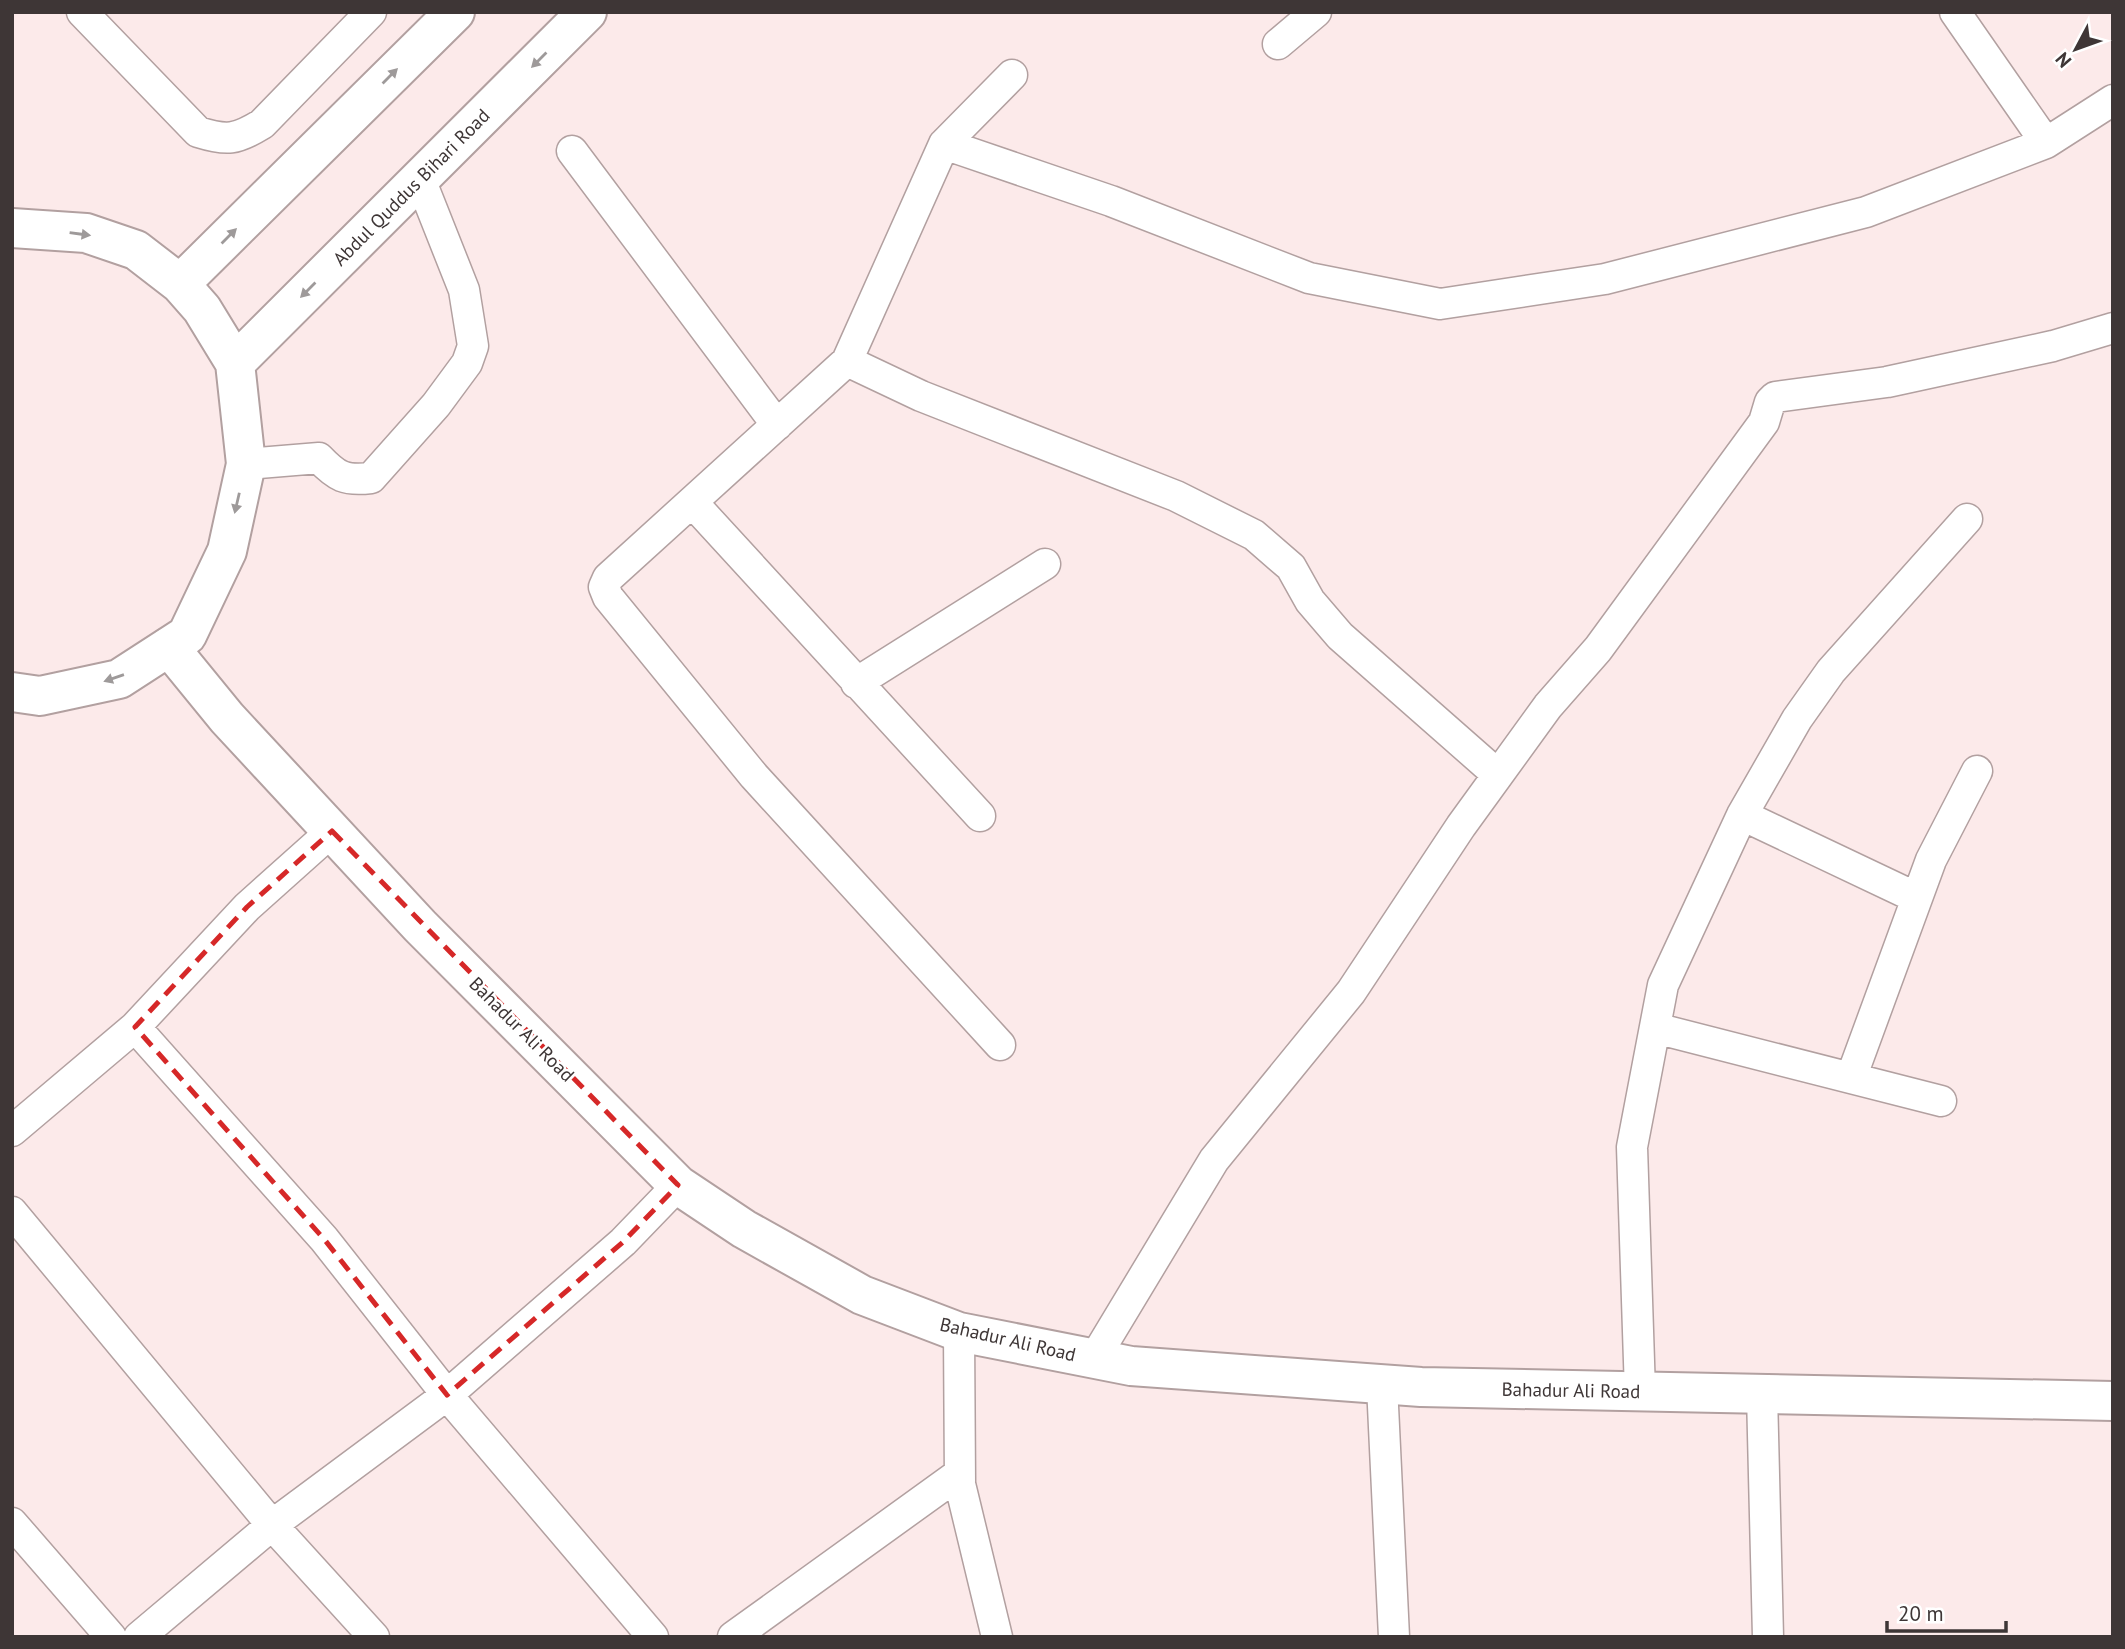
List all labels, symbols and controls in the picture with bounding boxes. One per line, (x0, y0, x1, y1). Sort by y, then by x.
north arrow (2041, 14, 2111, 84)
text: N (2050, 48, 2076, 73)
one-way arrow (530, 52, 547, 69)
one-way arrow (382, 67, 399, 84)
street label: Abdul Quddus Bihari Road (327, 103, 495, 271)
one-way arrow (220, 227, 237, 244)
one-way arrow (69, 228, 91, 239)
one-way arrow (300, 281, 316, 298)
one-way arrow (232, 492, 243, 514)
one-way arrow (104, 673, 125, 684)
street label: Bahadur Ali Road (464, 971, 580, 1087)
street label: Bahadur Ali Road (938, 1312, 1078, 1366)
street label: Bahadur Ali Road (1501, 1377, 1641, 1403)
scale bar (1887, 1590, 2006, 1634)
text: 20 m (1898, 1600, 1944, 1627)

